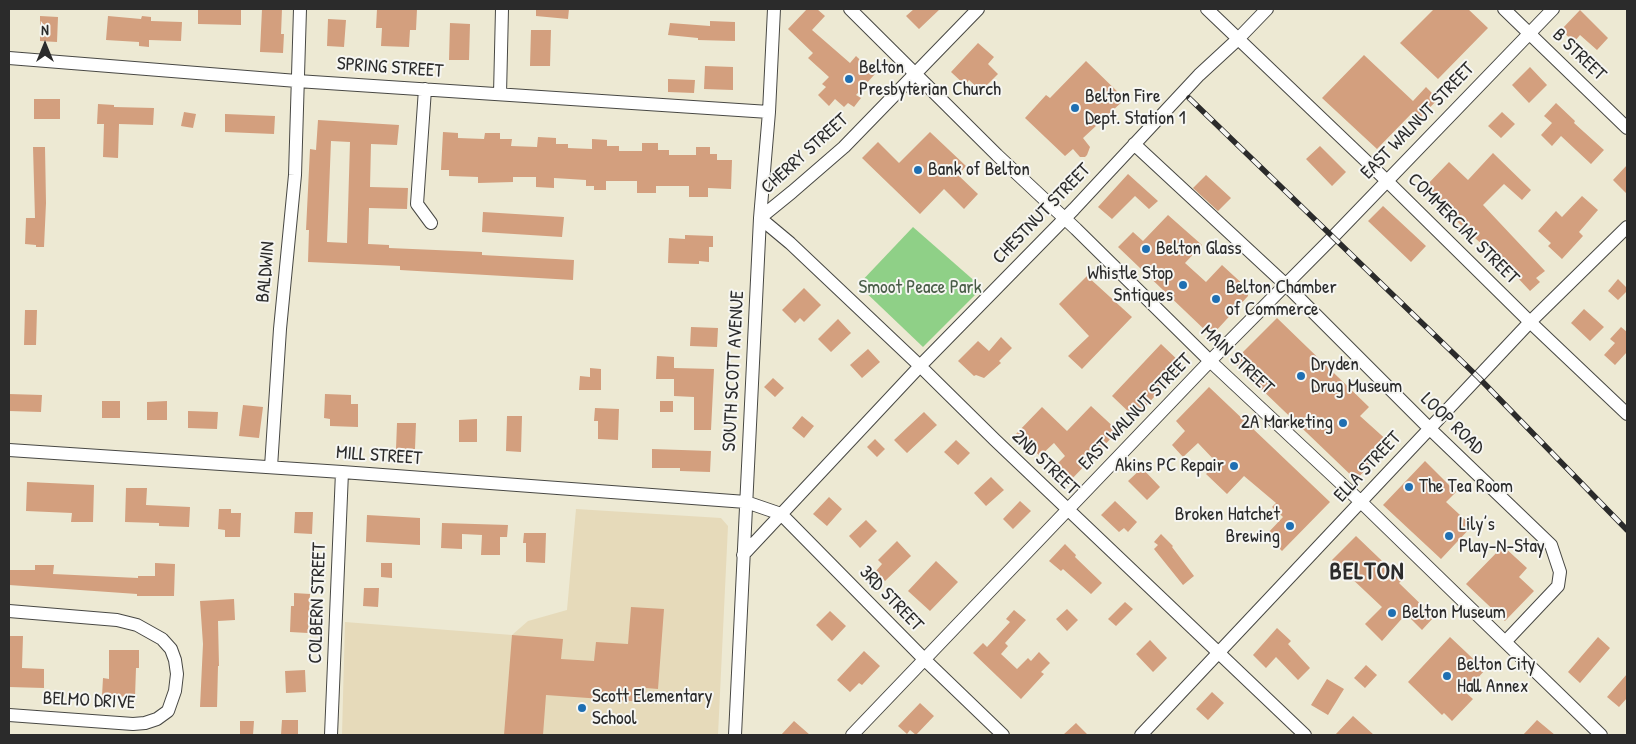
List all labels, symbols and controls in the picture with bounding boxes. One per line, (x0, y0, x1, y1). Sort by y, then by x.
north arrow (20, 20, 70, 70)
text: N (41, 20, 49, 39)
street label: B STREET (1547, 24, 1611, 86)
street label: SPRING STREET (336, 53, 444, 83)
place label: Belton Presbyterian Church (859, 57, 1001, 101)
street label: EAST WALNUT STREET (1357, 58, 1479, 184)
marker: Belton Presbyterian Church (843, 73, 855, 85)
place label: Belton Fire Dept. Station 1 (1085, 86, 1186, 130)
marker: Belton Fire Dept. Station 1 (1069, 102, 1081, 114)
street label: CHERRY STREET (757, 109, 853, 199)
place label: Bank of Belton (928, 159, 1030, 181)
street label: CHESTNUT STREET (988, 159, 1096, 269)
marker: Bank of Belton (912, 164, 924, 176)
street label: COMMERCIAL STREET (1403, 169, 1523, 289)
place label: Belton Glass (1156, 238, 1242, 260)
street label: BALDWIN (252, 240, 280, 304)
marker: Belton Glass (1140, 243, 1152, 255)
place label: Whistle Stop Sntiques (1087, 263, 1173, 307)
park label: Smoot Peace Park (858, 277, 982, 299)
place label: Belton Chamber of Commerce (1226, 277, 1337, 321)
marker: Whistle Stop Sntiques (1177, 279, 1189, 291)
street label: SOUTH SCOTT AVENUE (718, 290, 750, 452)
marker: Belton Chamber of Commerce (1210, 293, 1222, 305)
street label: MAIN STREET (1196, 320, 1278, 400)
street label: EAST WALNUT STREET (1075, 349, 1197, 475)
place label: Dryden Drug Museum (1311, 354, 1402, 398)
marker: Dryden Drug Museum (1295, 370, 1307, 382)
street label: LOOP ROAD (1416, 388, 1488, 460)
place label: 2A Marketing (1241, 412, 1333, 434)
marker: 2A Marketing (1337, 417, 1349, 429)
street label: 2ND STREET (1007, 426, 1083, 500)
street label: ELLA STREET (1330, 427, 1406, 507)
street label: MILL STREET (335, 442, 423, 470)
place label: Akins PC Repair (1115, 455, 1224, 477)
marker: Akins PC Repair (1228, 460, 1240, 472)
place label: The Tea Room (1419, 476, 1513, 498)
marker: The Tea Room (1403, 481, 1415, 493)
place label: Broken Hatchet Brewing (1175, 504, 1280, 548)
place label: Lily’s Play-N-Stay (1459, 514, 1545, 558)
marker: Broken Hatchet Brewing (1284, 520, 1296, 532)
marker: Lily’s Play-N-Stay (1443, 530, 1455, 542)
street label: COLBERN STREET (304, 542, 332, 664)
district label: BELTON (1329, 559, 1405, 587)
street label: 3RD STREET (854, 561, 928, 637)
place label: Belton Museum (1402, 602, 1506, 624)
marker: Belton Museum (1386, 607, 1398, 619)
place label: Belton City Hall Annex (1457, 654, 1536, 698)
marker: Belton City Hall Annex (1441, 670, 1453, 682)
place label: Scott Elementary School (592, 686, 713, 730)
street label: BELMO DRIVE (42, 687, 136, 715)
marker: Scott Elementary School (576, 702, 588, 714)

